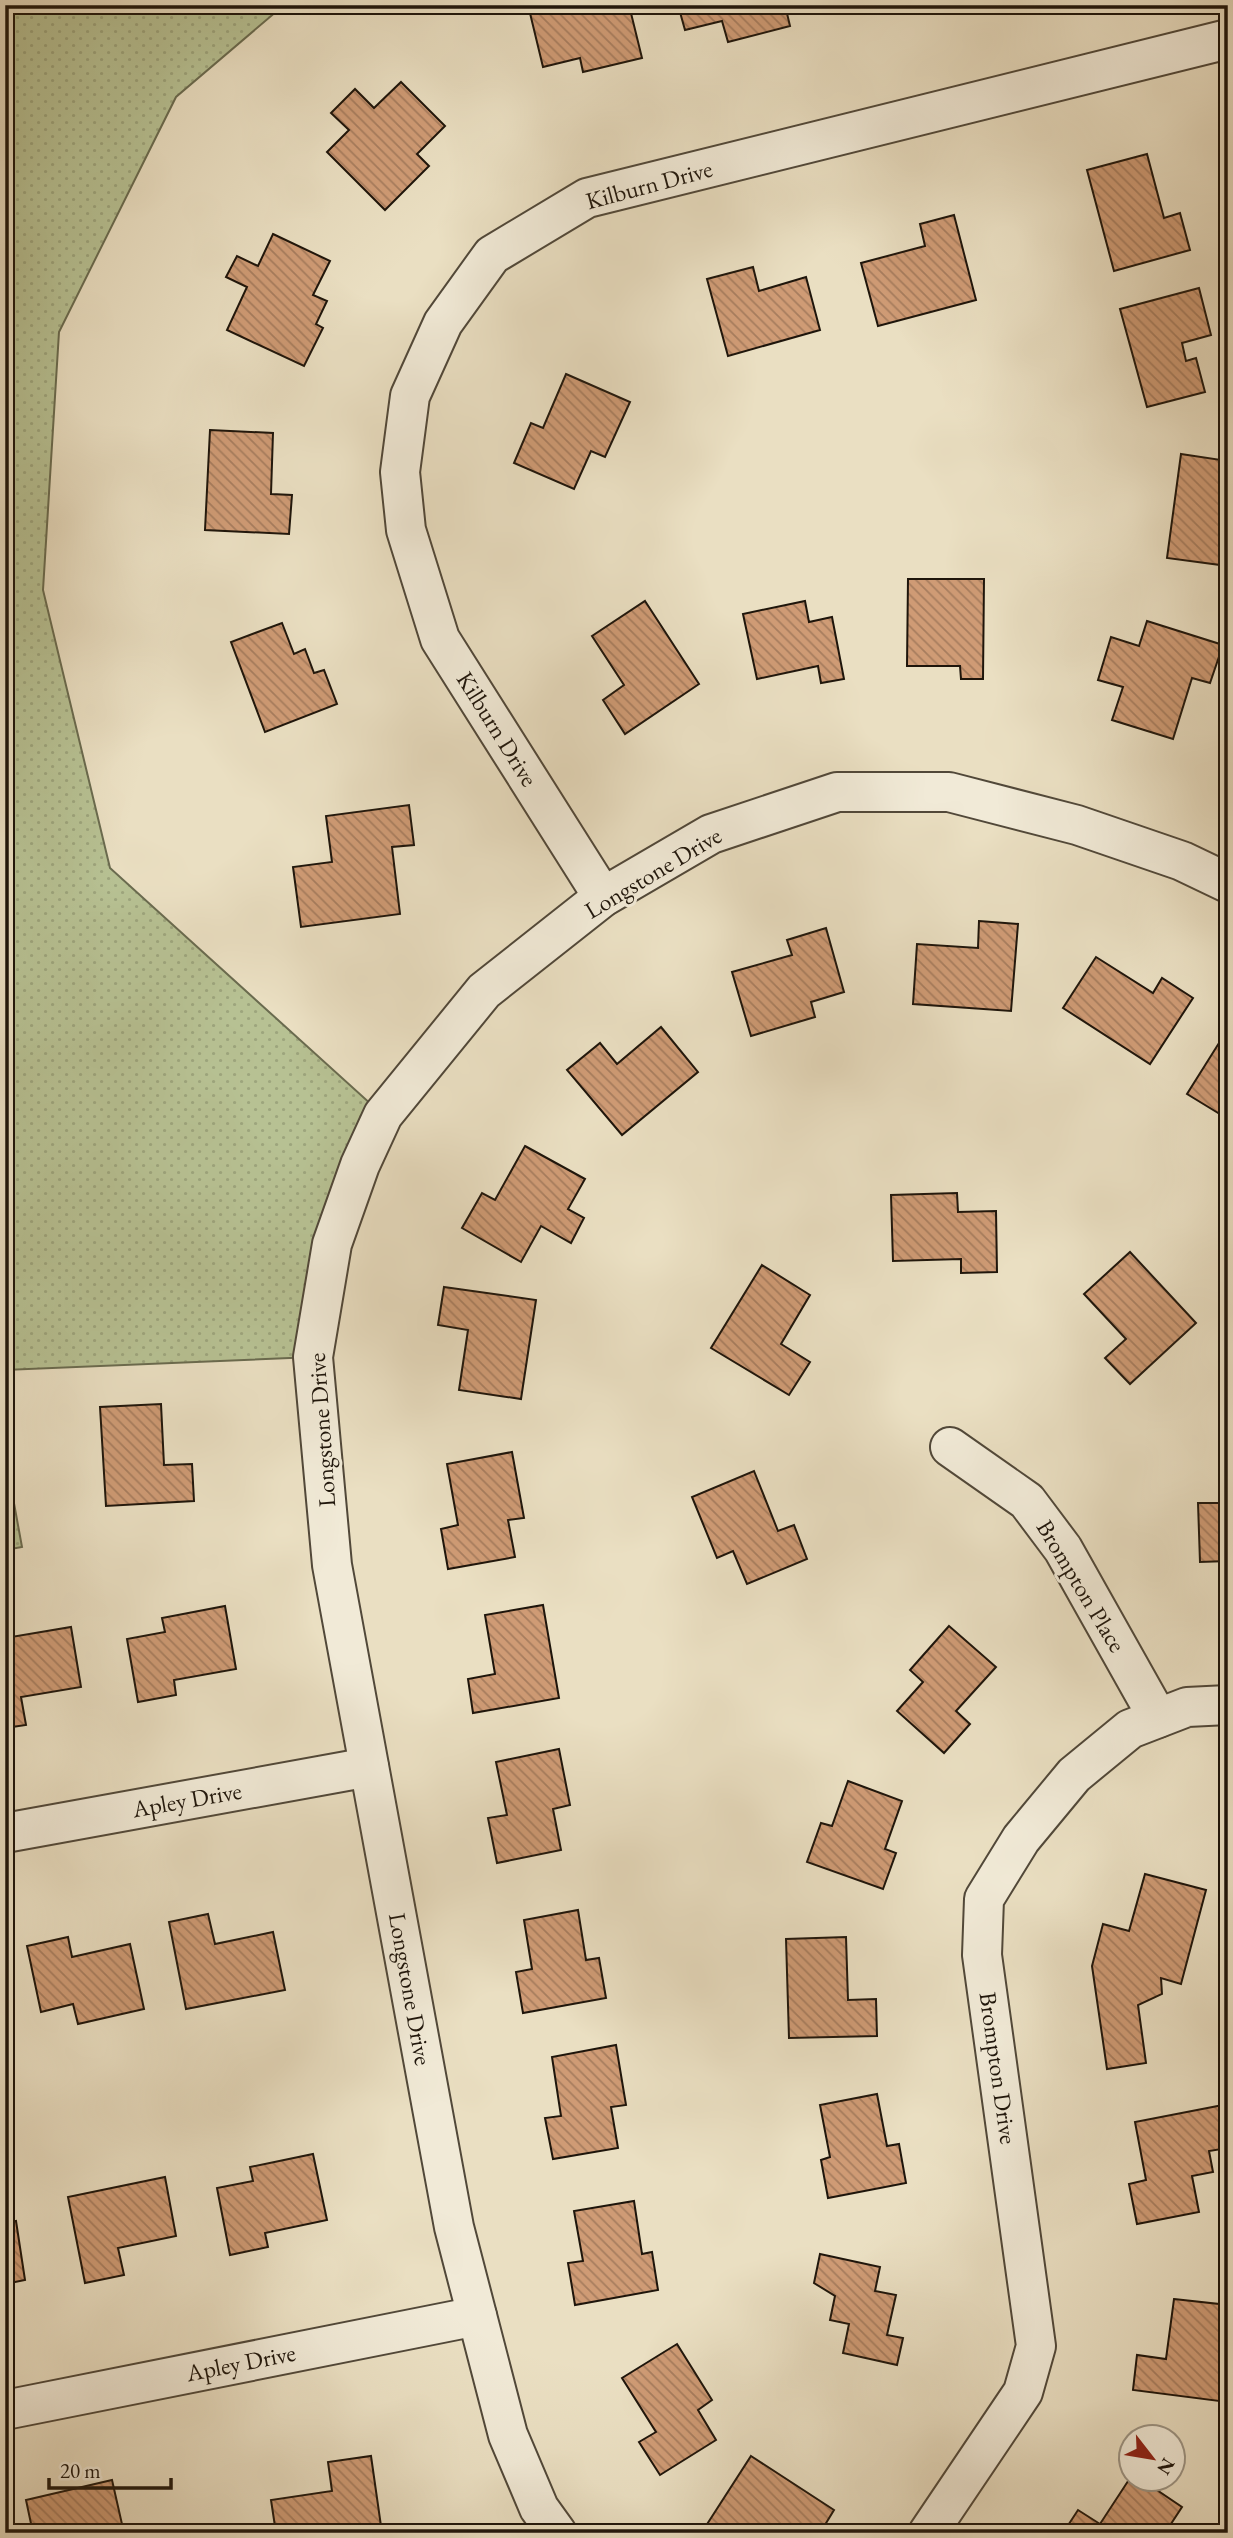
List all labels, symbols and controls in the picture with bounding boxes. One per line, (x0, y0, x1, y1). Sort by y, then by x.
street label: Kilburn Drive (582, 153, 716, 216)
street label: Kilburn Drive (450, 666, 545, 792)
street label: Longstone Drive (579, 820, 727, 926)
street label: Longstone Drive (301, 1352, 342, 1508)
street label: Brompton Place (1030, 1514, 1133, 1658)
street label: Apley Drive (129, 1775, 244, 1825)
street label: Longstone Drive (382, 1910, 439, 2068)
street label: Brompton Drive (972, 1990, 1025, 2146)
street label: Apley Drive (183, 2337, 298, 2388)
north arrow (1118, 2422, 1188, 2492)
scale bar (49, 2447, 172, 2491)
text: N (1151, 2453, 1181, 2480)
text: 20 m (60, 2457, 101, 2484)

